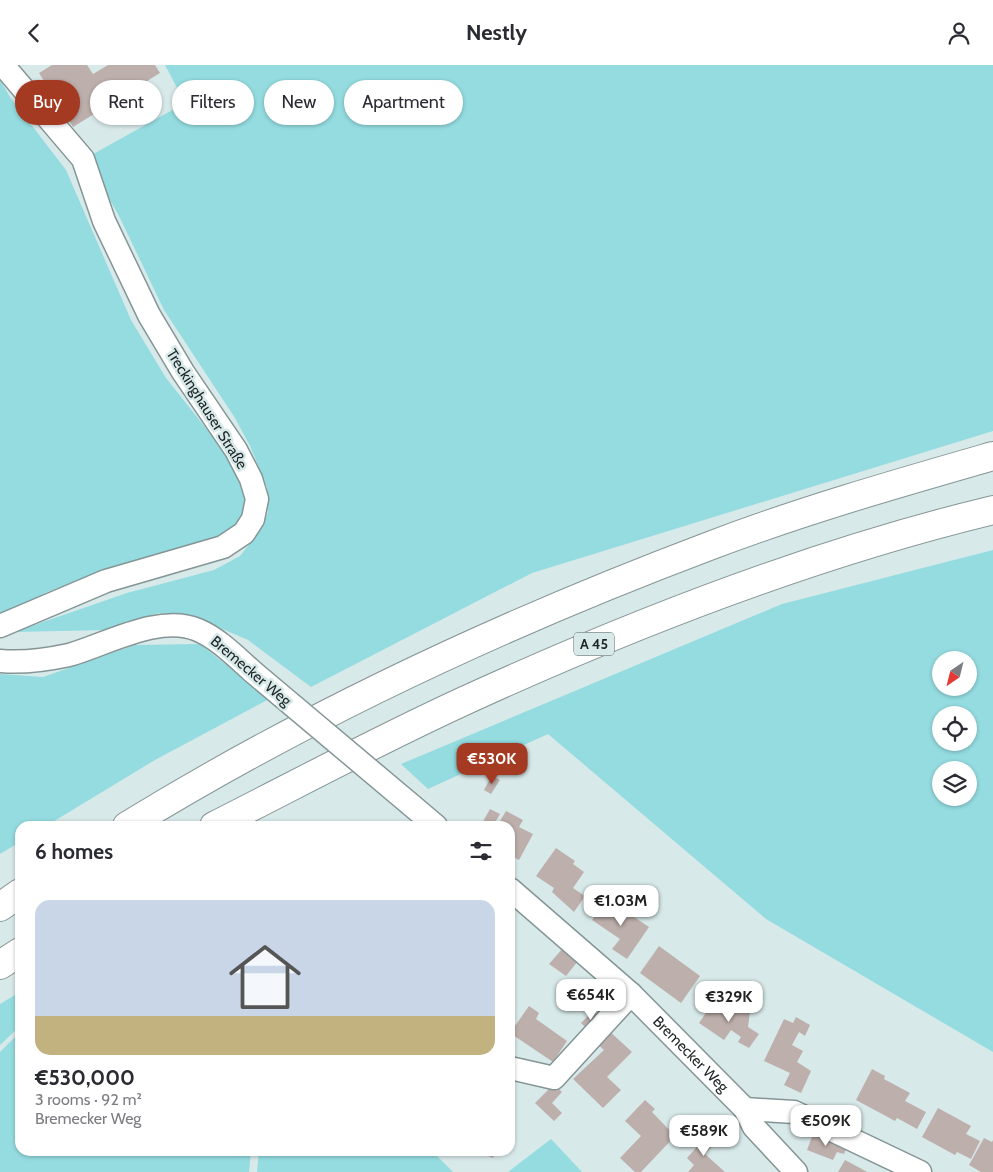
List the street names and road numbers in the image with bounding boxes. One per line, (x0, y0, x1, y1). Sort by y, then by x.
street label: Treckinghauser Straße (163, 346, 251, 473)
street label: Bremecker Weg (207, 632, 295, 710)
road number: A 45 (574, 633, 614, 655)
street label: Bremecker Weg (649, 1012, 733, 1096)

